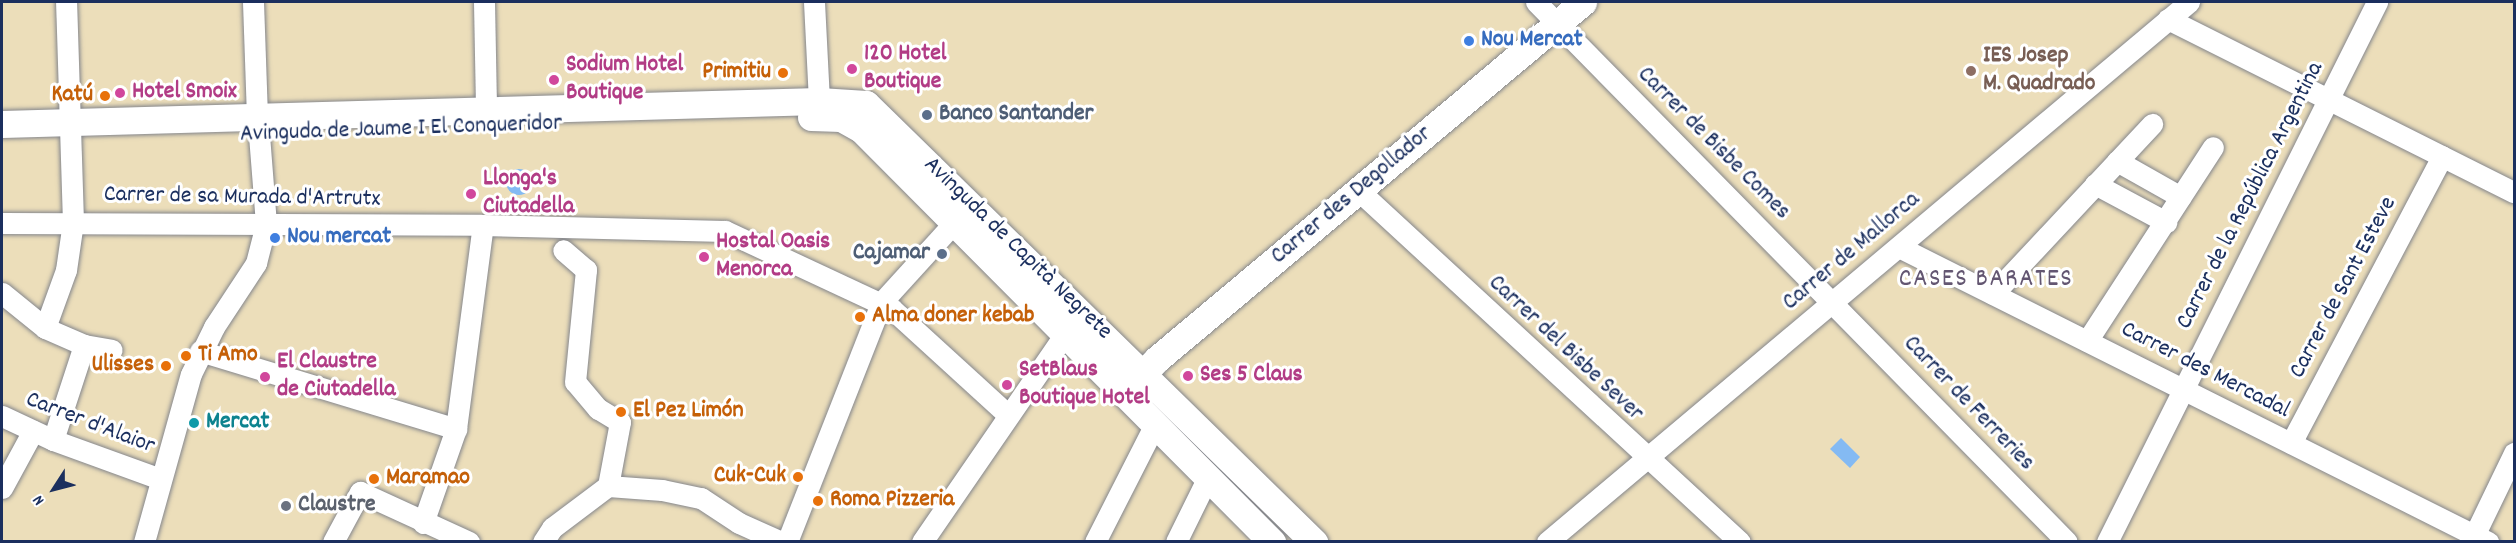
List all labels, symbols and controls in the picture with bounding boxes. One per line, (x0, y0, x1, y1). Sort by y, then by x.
place label: Nou Mercat (1481, 27, 1583, 55)
marker: Nou Mercat (1462, 34, 1476, 48)
place label: 120 Hotel Boutique (864, 41, 946, 97)
place label: IES Josep M. Quadrado (1983, 43, 2095, 99)
place label: Sodium Hotel Boutique (566, 52, 683, 108)
street label: Carrer de la República Argentina (2171, 58, 2331, 334)
place label: Primitiu (702, 59, 771, 87)
street label: Carrer de Bisbe Comes (1630, 61, 1796, 227)
marker: 120 Hotel Boutique (845, 62, 859, 76)
marker: IES Josep M. Quadrado (1964, 64, 1978, 78)
marker: Primitiu (776, 66, 790, 80)
marker: Sodium Hotel Boutique (547, 73, 561, 87)
place label: Hotel Smoix (132, 79, 237, 107)
place label: Katú (51, 82, 93, 110)
marker: Hotel Smoix (113, 86, 127, 100)
marker: Katú (98, 89, 112, 103)
place label: Banco Santander (939, 101, 1093, 129)
marker: Banco Santander (920, 108, 934, 122)
street label: Avinguda de Jaume I El Conqueridor (240, 110, 562, 150)
street label: Carrer des Degollador (1266, 120, 1438, 272)
street label: Avinguda de Capità Negrete (917, 151, 1117, 347)
place label: Llonga's Ciutadella (483, 166, 574, 222)
street label: Carrer de sa Murada d'Artrutx (104, 181, 380, 215)
street label: Carrer de Mallorca (1777, 186, 1927, 318)
marker: Llonga's Ciutadella (464, 187, 478, 201)
street label: Carrer de Sant Esteve (2284, 192, 2404, 384)
place label: Nou mercat (287, 224, 391, 252)
place label: Hostal Oasis Menorca (716, 229, 830, 285)
marker: Nou mercat (268, 231, 282, 245)
place label: Cajamar (853, 240, 930, 268)
marker: Cajamar (935, 247, 949, 261)
marker: Hostal Oasis Menorca (697, 250, 711, 264)
district label: CASES BARATES (1899, 264, 2073, 296)
street label: Carrer del Bisbe Sever (1481, 270, 1649, 428)
place label: Alma doner kebab (872, 303, 1034, 331)
marker: Alma doner kebab (853, 310, 867, 324)
street label: Carrer des Mercadal (2116, 316, 2294, 426)
street label: Carrer de Ferreries (1896, 330, 2040, 478)
place label: Ti Amo (198, 342, 258, 370)
marker: Ti Amo (179, 349, 193, 363)
place label: El Claustre de Ciutadella (277, 349, 396, 405)
place label: Ulisses (91, 352, 154, 380)
place label: SetBlaus Boutique Hotel (1019, 357, 1150, 413)
marker: Ulisses (159, 359, 173, 373)
place label: Ses 5 Claus (1200, 362, 1303, 390)
marker: Ses 5 Claus (1181, 369, 1195, 383)
marker: El Claustre de Ciutadella (258, 370, 272, 384)
marker: SetBlaus Boutique Hotel (1000, 378, 1014, 392)
street label: Carrer d'Alaior (21, 386, 159, 462)
place label: El Pez Limón (633, 398, 744, 426)
marker: El Pez Limón (614, 405, 628, 419)
place label: Mercat (206, 409, 269, 437)
marker: Mercat (187, 416, 201, 430)
north arrow (24, 459, 84, 519)
place label: Cuk-Cuk (714, 463, 786, 491)
place label: Maramao (386, 465, 470, 493)
marker: Cuk-Cuk (791, 470, 805, 484)
marker: Maramao (367, 472, 381, 486)
place label: Roma Pizzeria (830, 487, 954, 515)
text: N (27, 490, 51, 510)
place label: Claustre (298, 492, 376, 520)
marker: Roma Pizzeria (811, 494, 825, 508)
marker: Claustre (279, 499, 293, 513)

